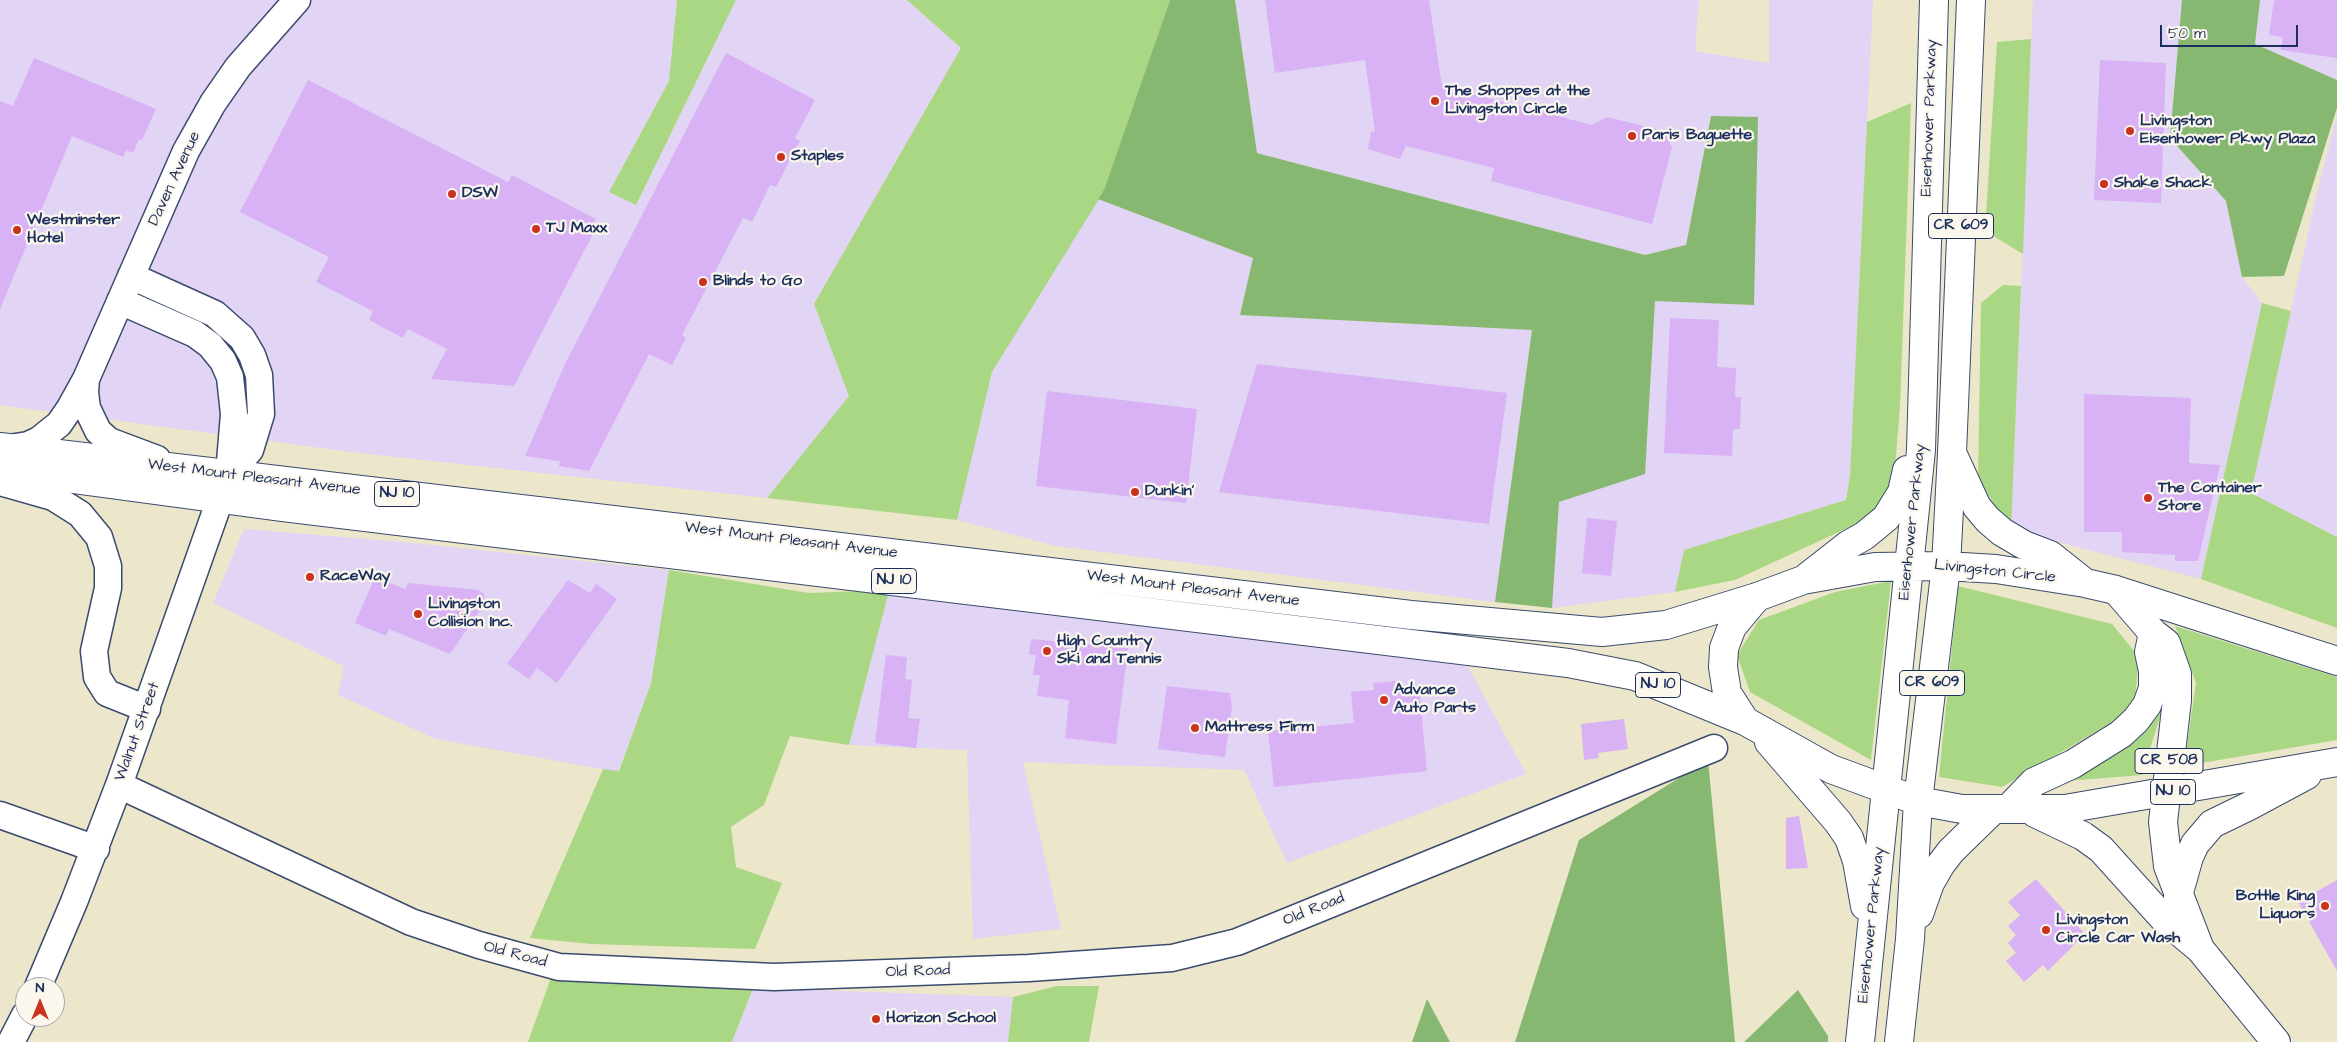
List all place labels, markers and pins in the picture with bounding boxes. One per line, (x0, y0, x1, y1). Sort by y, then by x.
place label: The Shoppes at the Livingston Circle (1445, 82, 1590, 120)
marker: The Shoppes at the Livingston Circle (1429, 95, 1441, 107)
place label: Livingston Eisenhower Pkwy Plaza (2140, 112, 2315, 150)
marker: Livingston Eisenhower Pkwy Plaza (2124, 125, 2136, 137)
place label: Paris Baguette (1642, 126, 1752, 146)
marker: Paris Baguette (1626, 130, 1638, 142)
place label: Staples (791, 147, 844, 167)
marker: Staples (775, 151, 787, 163)
place label: Shake Shack (2114, 174, 2212, 194)
marker: Shake Shack (2098, 178, 2110, 190)
place label: DSW (462, 184, 498, 204)
marker: DSW (446, 188, 458, 200)
place label: Westminster Hotel (27, 211, 120, 249)
place label: TJ Maxx (546, 219, 607, 239)
marker: TJ Maxx (530, 223, 542, 235)
marker: Westminster Hotel (11, 224, 23, 236)
place label: Blinds to Go (713, 272, 802, 292)
marker: Blinds to Go (697, 276, 709, 288)
place label: The Container Store (2158, 479, 2262, 517)
place label: Dunkin' (1145, 482, 1194, 502)
marker: Dunkin' (1129, 486, 1141, 498)
marker: The Container Store (2142, 492, 2154, 504)
place label: RaceWay (320, 567, 390, 587)
marker: RaceWay (304, 571, 316, 583)
place label: Livingston Collision Inc. (428, 595, 512, 633)
marker: Livingston Collision Inc. (412, 608, 424, 620)
place label: High Country Ski and Tennis (1057, 632, 1162, 670)
marker: High Country Ski and Tennis (1041, 645, 1053, 657)
place label: Advance Auto Parts (1394, 681, 1476, 719)
marker: Advance Auto Parts (1378, 694, 1390, 706)
place label: Mattress Firm (1205, 718, 1314, 738)
marker: Mattress Firm (1189, 722, 1201, 734)
place label: Bottle King Liquors (2236, 887, 2315, 925)
marker: Bottle King Liquors (2319, 900, 2331, 912)
place label: Livingston Circle Car Wash (2056, 911, 2180, 949)
marker: Livingston Circle Car Wash (2040, 924, 2052, 936)
place label: Horizon School (886, 1009, 996, 1029)
marker: Horizon School (870, 1013, 882, 1025)

